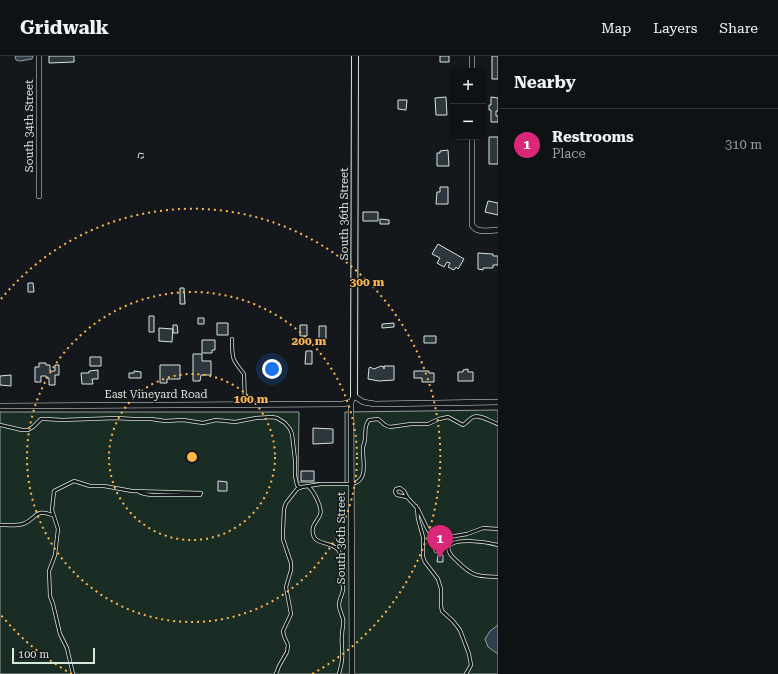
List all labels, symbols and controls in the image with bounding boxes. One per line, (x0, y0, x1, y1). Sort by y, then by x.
text: Gridwalk (20, 16, 109, 39)
text: Map (601, 20, 631, 36)
text: Layers (653, 20, 697, 36)
text: Share (719, 20, 758, 36)
map controls (450, 68, 486, 140)
button: + (450, 68, 486, 104)
text: Nearby (514, 72, 576, 92)
street label: South 34th Street (23, 80, 36, 172)
button: − (450, 104, 486, 140)
text: Restrooms (552, 128, 634, 146)
text: 1 (523, 137, 531, 152)
text: 310 m (725, 137, 762, 152)
text: Place (552, 146, 586, 161)
street label: South 36th Street (338, 168, 351, 260)
text: 300 m (350, 275, 385, 289)
text: 200 m (292, 334, 327, 348)
your location (262, 359, 282, 379)
street label: East Vineyard Road (105, 388, 207, 401)
text: 100 m (234, 392, 269, 406)
centre of rings (185, 450, 199, 464)
street label: South 36th Street (335, 492, 348, 584)
pin: 1 (427, 525, 453, 558)
scale bar (12, 646, 95, 665)
text: 100 m (18, 648, 49, 661)

